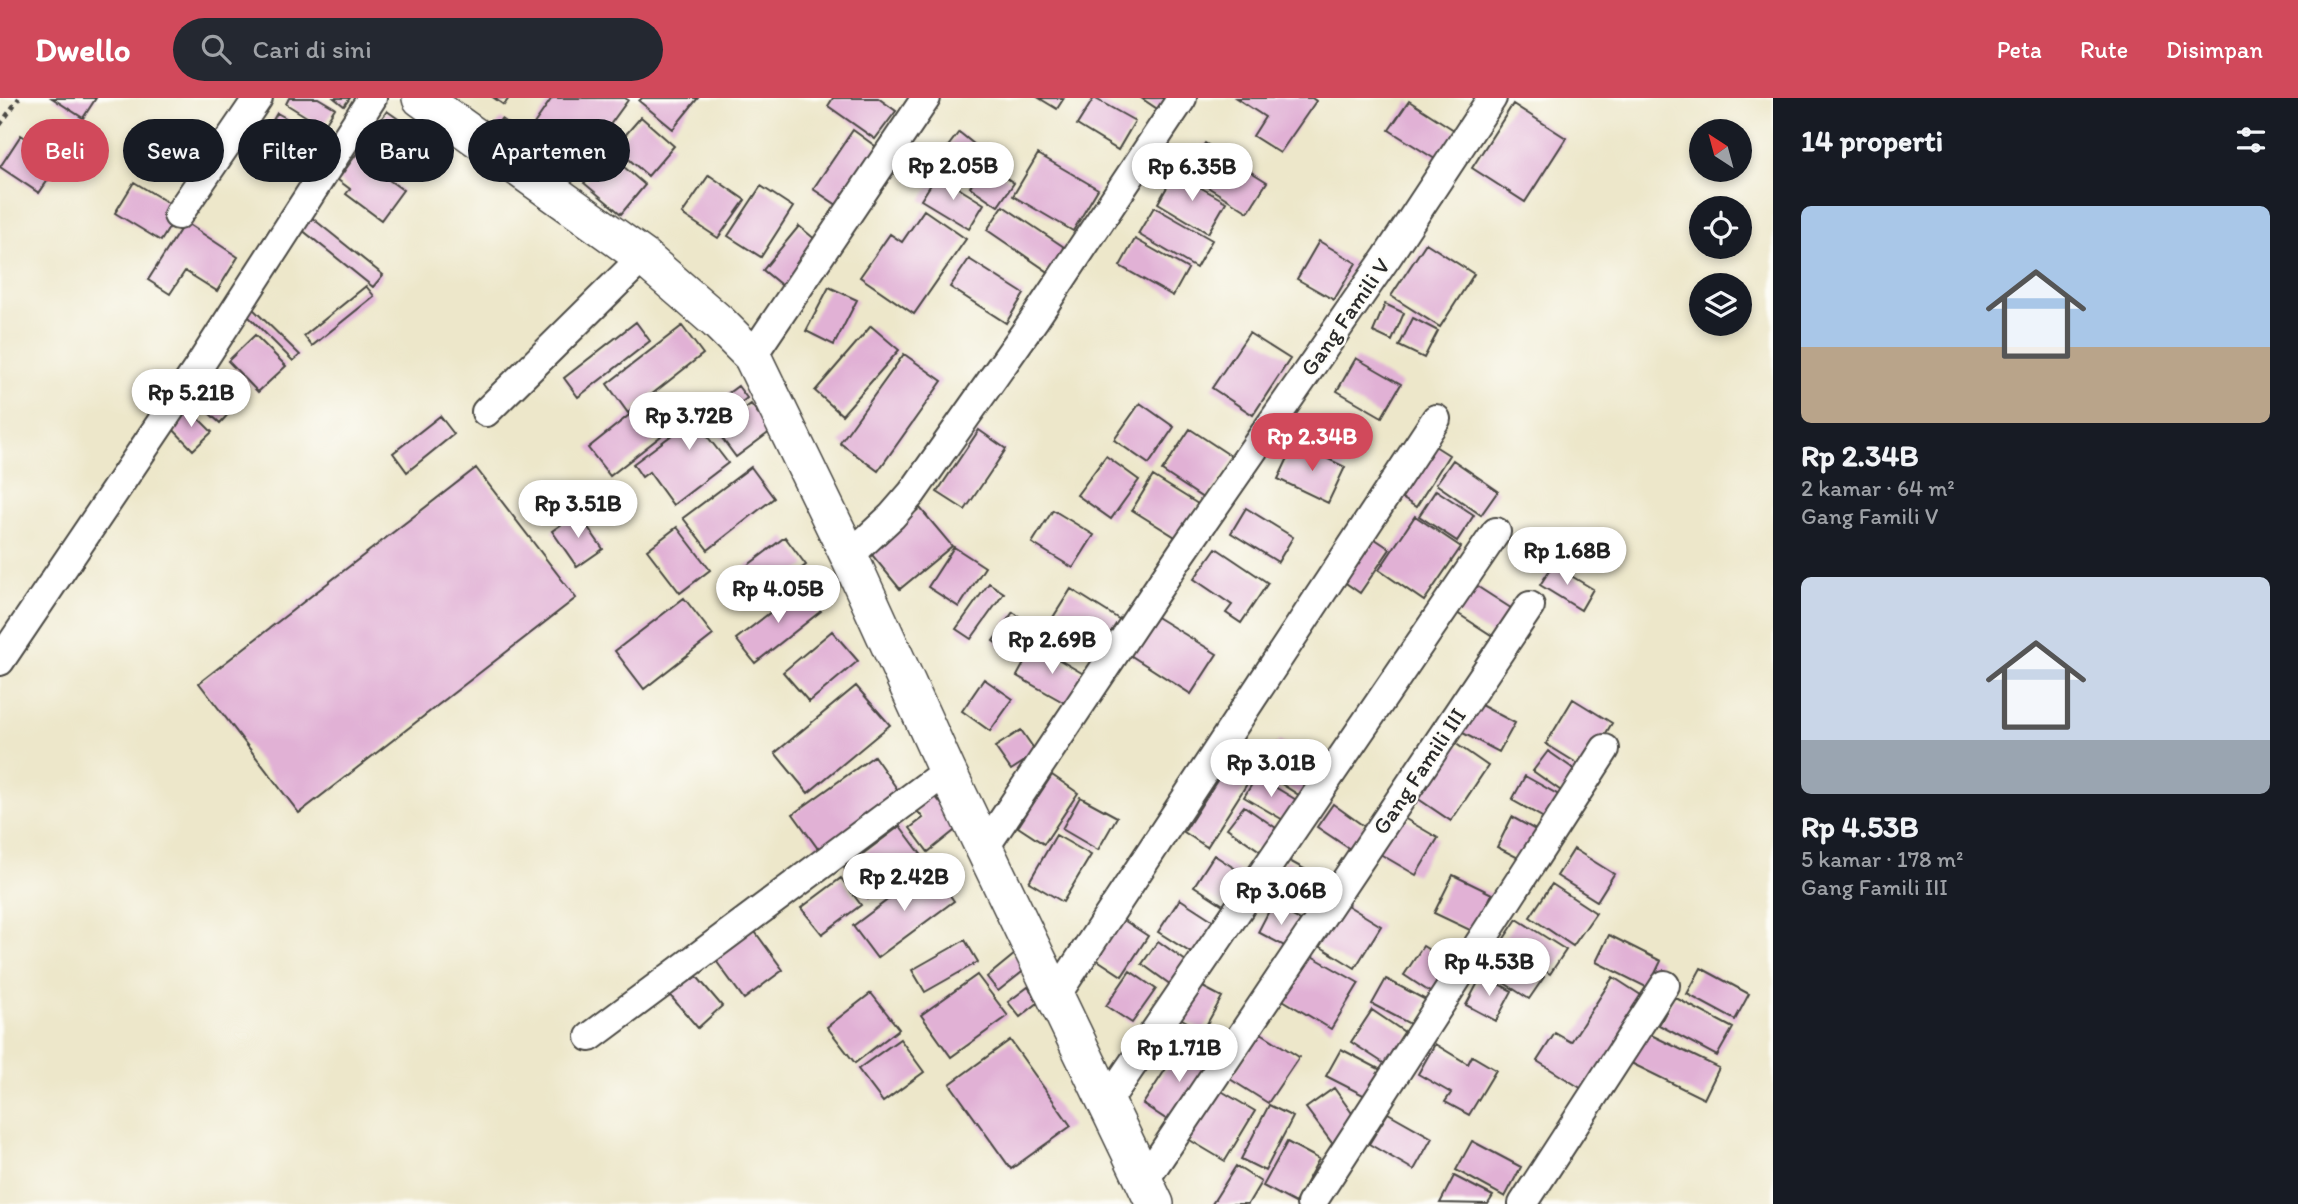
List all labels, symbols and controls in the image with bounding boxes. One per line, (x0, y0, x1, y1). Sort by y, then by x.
search box (173, 18, 663, 81)
text: Dwello (35, 30, 131, 69)
icon: search (197, 30, 235, 68)
text: Cari di sini (253, 33, 372, 65)
text: Peta (1997, 35, 2042, 64)
text: Rute (2080, 35, 2128, 64)
text: Disimpan (2166, 35, 2263, 64)
chip: Beli (21, 119, 109, 182)
chip: Sewa (123, 119, 224, 182)
chip: Filter (238, 119, 341, 182)
chip: Baru (355, 119, 454, 182)
chip: Apartemen (468, 119, 630, 182)
north arrow (1689, 119, 1752, 182)
map controls (1689, 119, 1752, 336)
icon: filters (2232, 121, 2270, 159)
text: 14 properti (1801, 122, 1943, 159)
pin: Rp 2.05B (881, 142, 1025, 202)
pin: Rp 6.35B (1120, 144, 1264, 203)
text: Rp 2.05B (908, 151, 998, 179)
text: Rp 6.35B (1148, 152, 1236, 180)
button: locate (1689, 196, 1752, 259)
icon: home (1973, 251, 2099, 377)
street label: Gang Famili V (1294, 252, 1396, 381)
button: layers (1689, 273, 1752, 336)
pin: Rp 5.21B (119, 370, 263, 429)
text: Rp 5.21B (148, 378, 234, 406)
pin: Rp 3.72B (617, 392, 761, 452)
text: Rp 3.72B (645, 401, 733, 429)
pin: Rp 2.34B (1240, 414, 1384, 473)
text: Rp 2.34B (1267, 422, 1357, 450)
text: Rp 2.34B (1801, 437, 1919, 474)
text: 2 kamar · 64 m² (1801, 474, 1955, 502)
pin: Rp 3.51B (506, 480, 650, 540)
text: Rp 3.51B (534, 489, 622, 517)
text: Gang Famili V (1801, 502, 1938, 530)
pin: Rp 1.68B (1495, 528, 1639, 587)
text: Rp 1.68B (1523, 536, 1611, 564)
pin: Rp 4.05B (706, 566, 850, 625)
text: Rp 4.05B (732, 574, 824, 602)
pin: Rp 2.69B (980, 616, 1124, 676)
icon: home (1973, 622, 2099, 748)
text: Rp 2.69B (1008, 625, 1096, 653)
street label: Gang Famili III (1366, 702, 1472, 840)
pin: Rp 3.01B (1199, 740, 1343, 799)
text: Rp 3.01B (1226, 748, 1316, 776)
text: Rp 4.53B (1801, 808, 1919, 845)
text: 5 kamar · 178 m² (1801, 845, 1963, 873)
pin: Rp 2.42B (832, 854, 976, 913)
text: Rp 2.42B (859, 862, 949, 890)
pin: Rp 3.06B (1209, 868, 1353, 927)
text: Gang Famili III (1801, 873, 1948, 901)
text: Rp 3.06B (1236, 876, 1326, 904)
pin: Rp 4.53B (1417, 939, 1561, 998)
text: Rp 4.53B (1444, 947, 1534, 975)
pin: Rp 1.71B (1107, 1024, 1251, 1084)
text: Rp 1.71B (1137, 1033, 1221, 1061)

